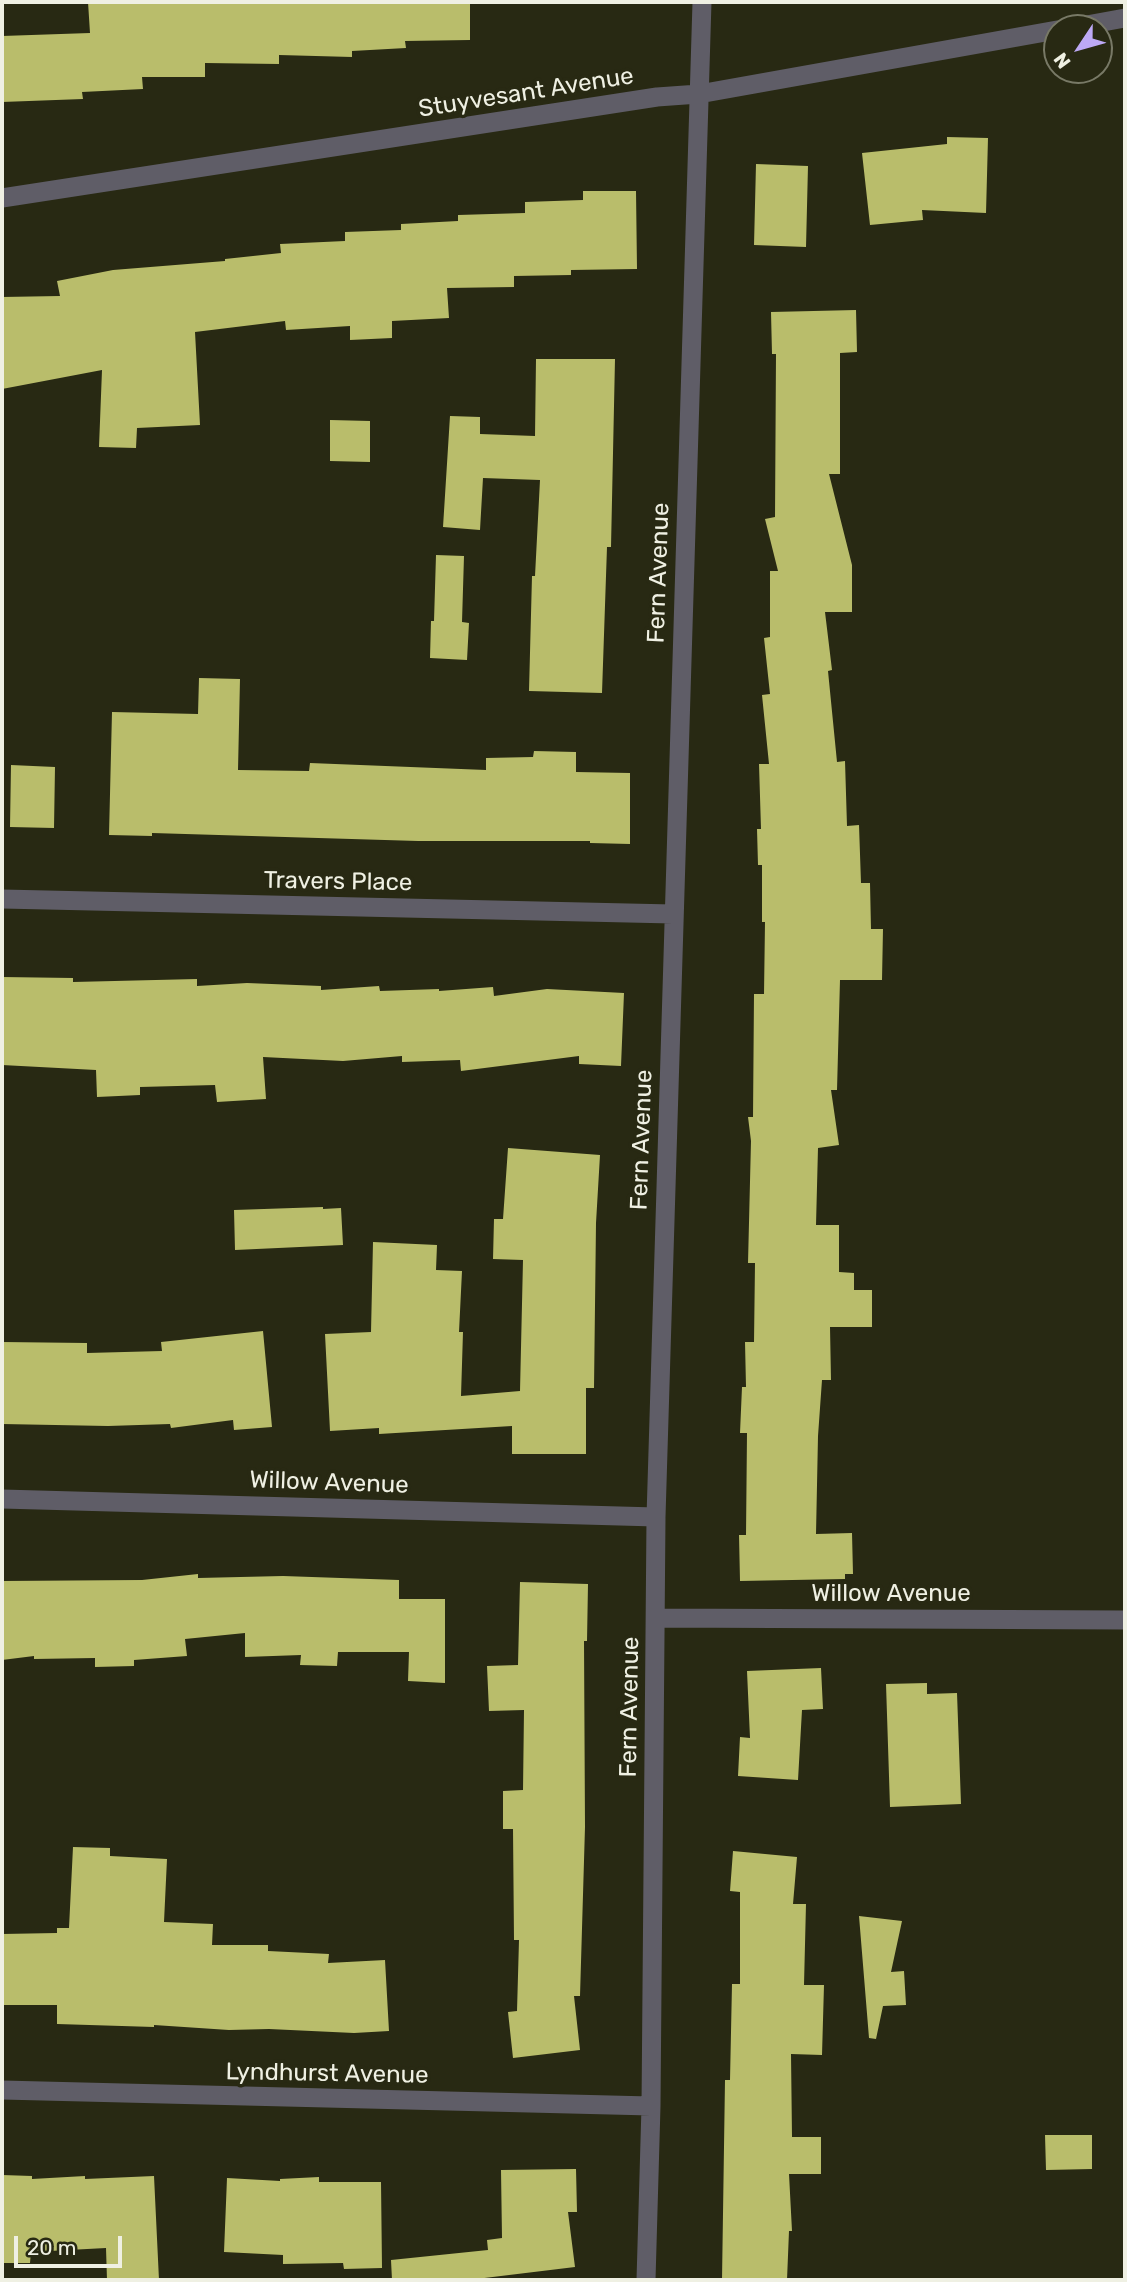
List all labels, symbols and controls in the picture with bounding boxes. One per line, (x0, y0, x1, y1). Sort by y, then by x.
north arrow (1043, 14, 1113, 84)
text: N (1049, 48, 1076, 73)
street label: Stuyvesant Avenue (416, 62, 636, 124)
street label: Fern Avenue (642, 502, 676, 644)
street label: Travers Place (263, 866, 413, 898)
street label: Fern Avenue (625, 1069, 659, 1211)
street label: Willow Avenue (249, 1466, 409, 1500)
street label: Willow Avenue (811, 1580, 971, 1608)
street label: Fern Avenue (614, 1636, 646, 1778)
street label: Lyndhurst Avenue (225, 2058, 429, 2090)
scale bar (18, 2222, 126, 2266)
text: 20 m (27, 2235, 76, 2260)

